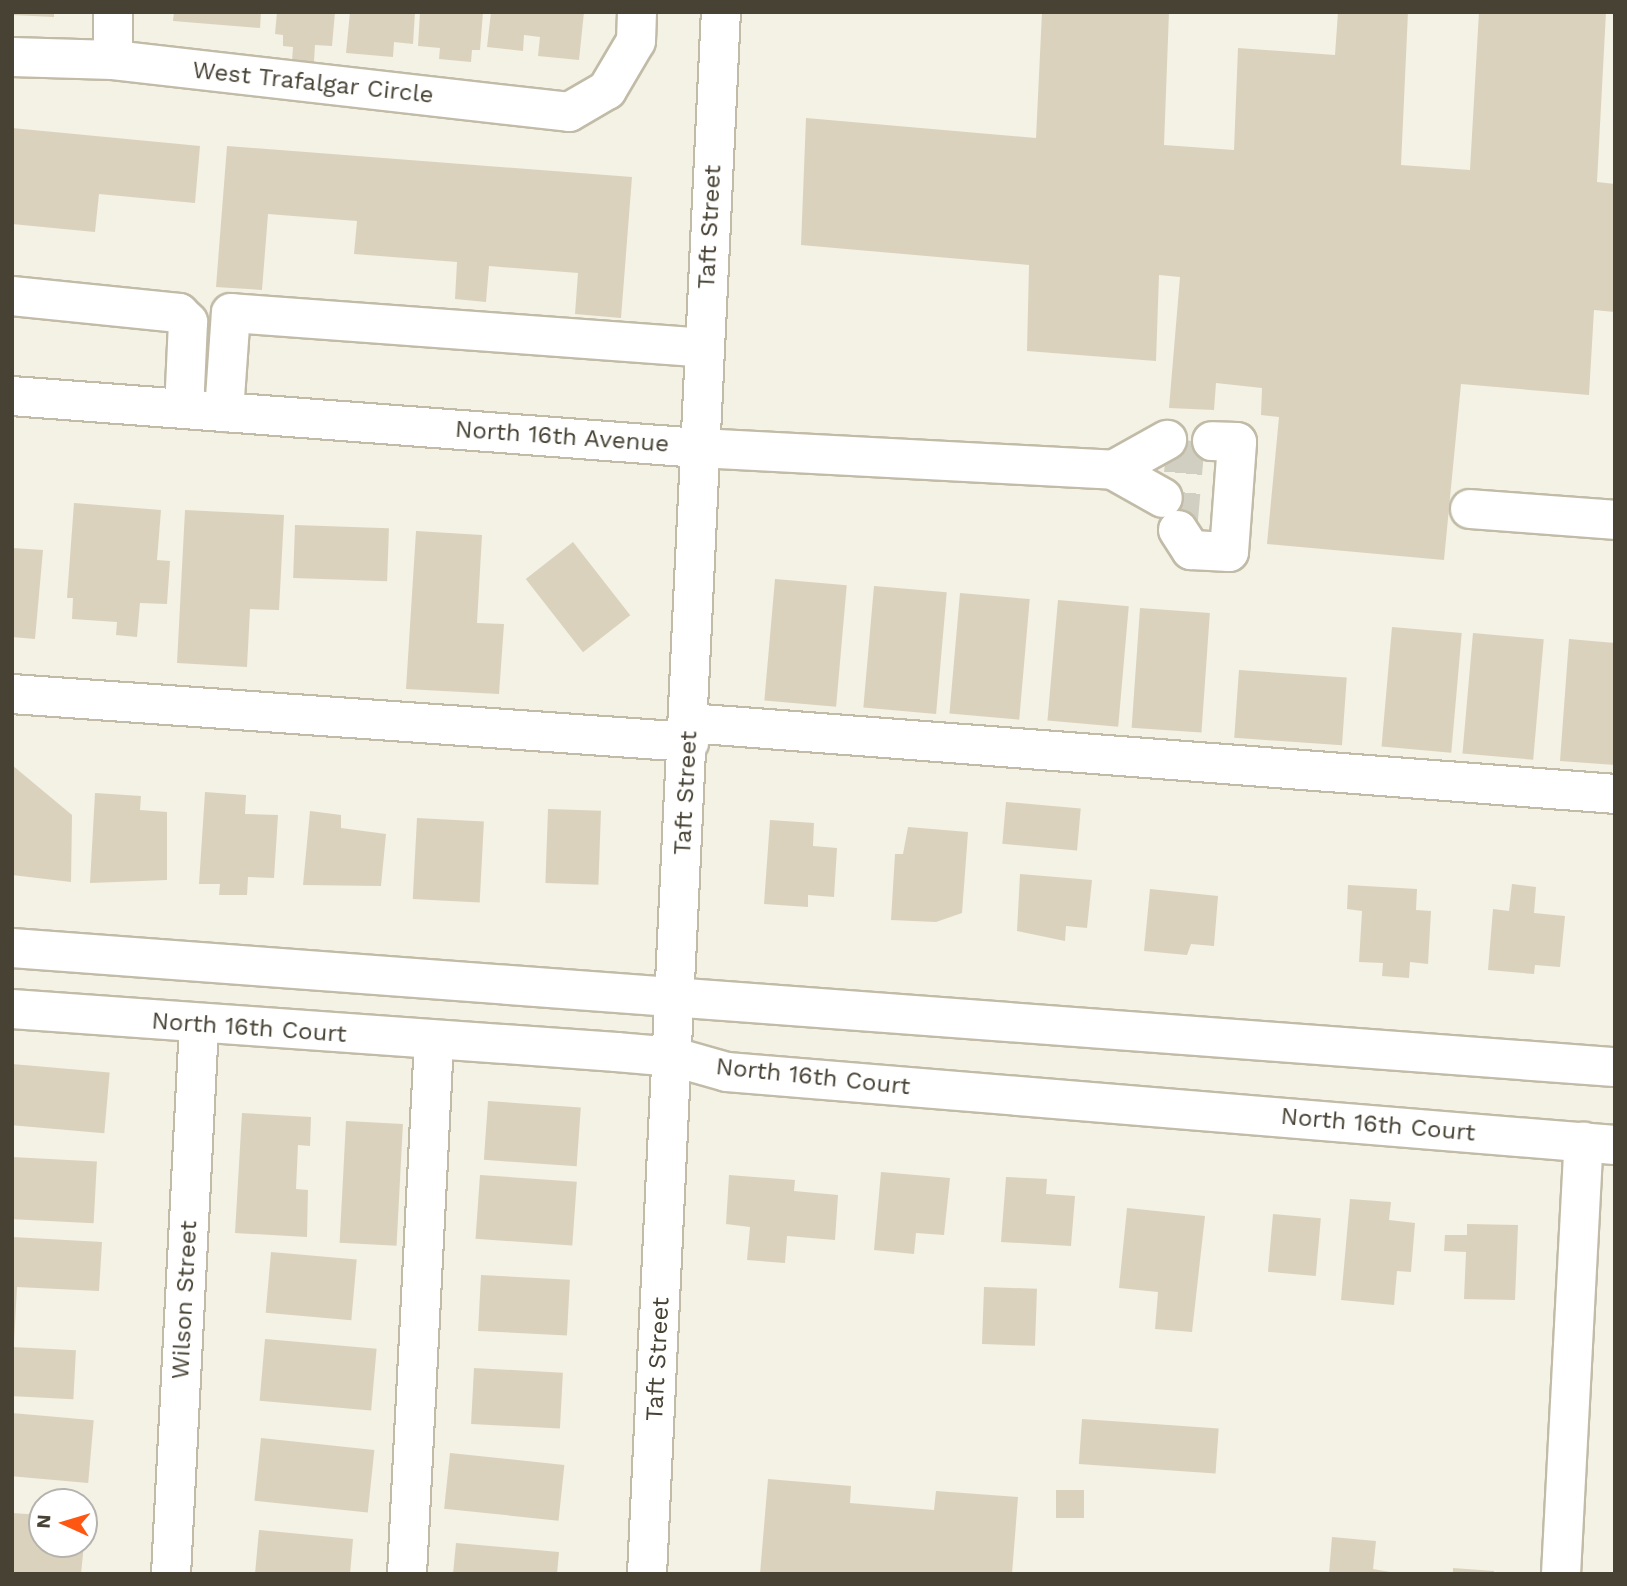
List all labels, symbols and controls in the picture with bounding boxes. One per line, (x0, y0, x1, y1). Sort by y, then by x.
street label: West Trafalgar Circle (190, 56, 436, 110)
street label: Taft Street (692, 164, 728, 290)
street label: North 16th Avenue (453, 415, 671, 459)
street label: Taft Street (668, 730, 704, 856)
street label: North 16th Court (150, 1007, 348, 1049)
street label: North 16th Court (714, 1052, 912, 1102)
street label: North 16th Court (1279, 1102, 1477, 1148)
street label: Wilson Street (166, 1220, 204, 1380)
street label: Taft Street (640, 1296, 676, 1422)
north arrow (28, 1488, 98, 1558)
text: N (32, 1514, 56, 1529)

